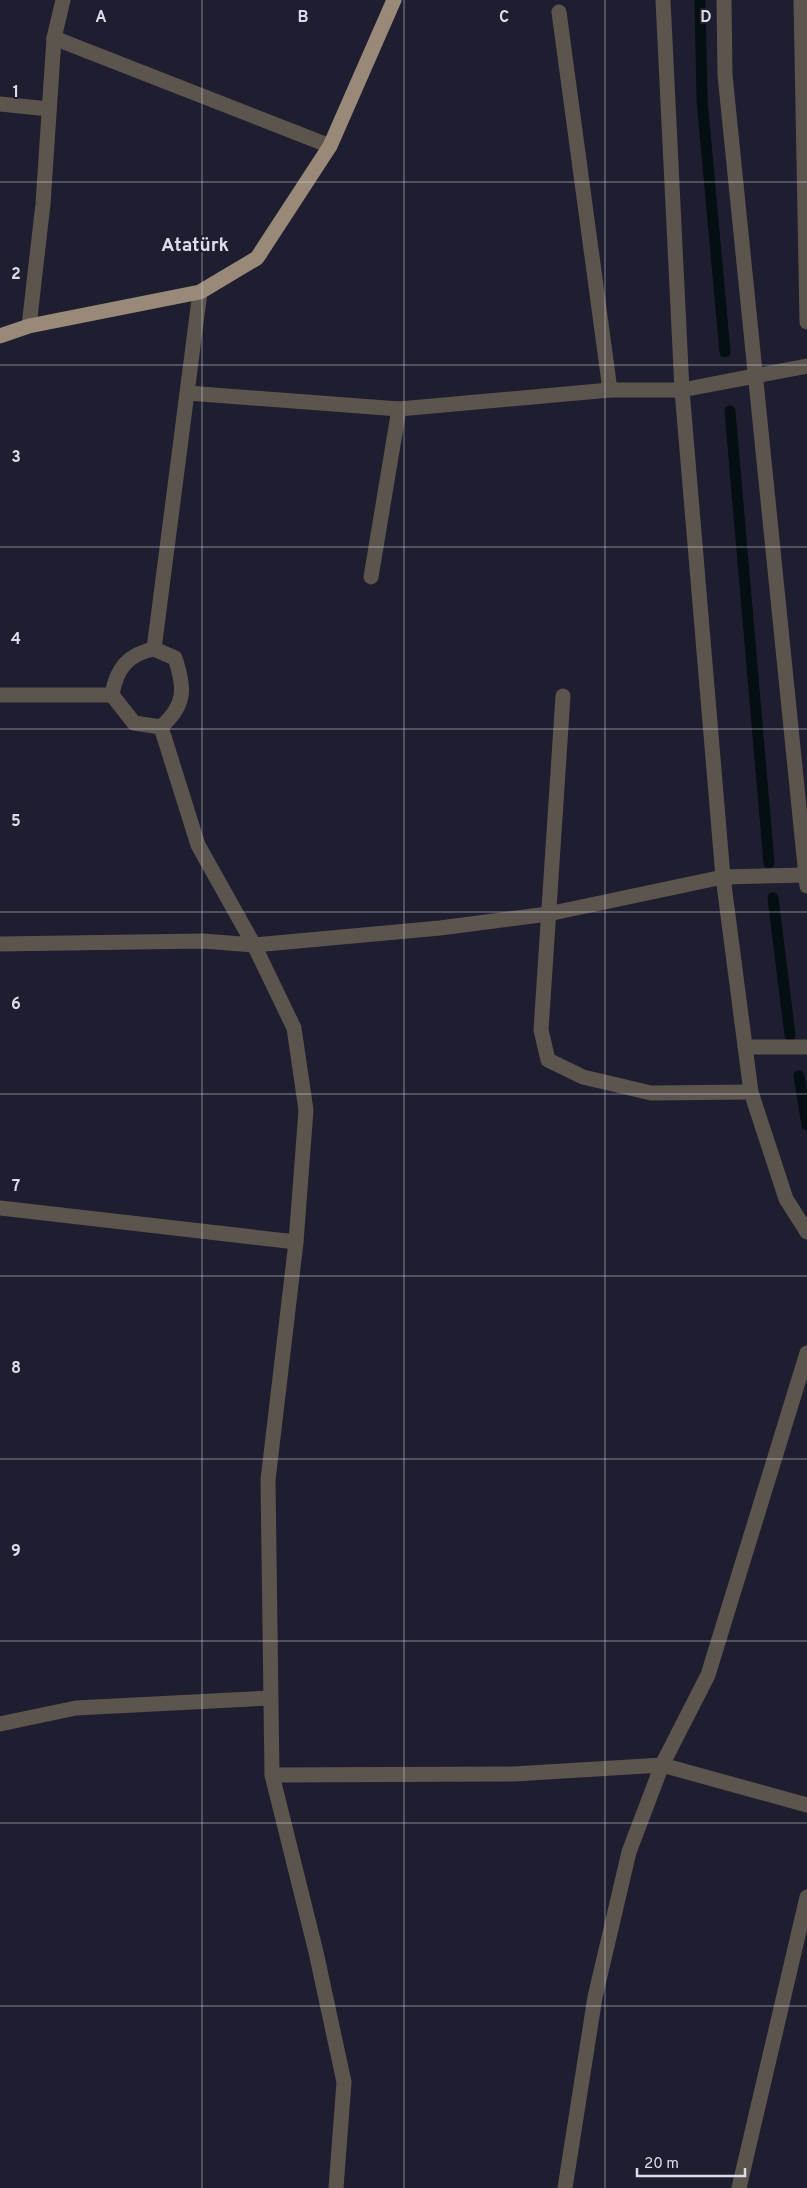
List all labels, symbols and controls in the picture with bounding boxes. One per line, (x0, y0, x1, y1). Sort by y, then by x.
text: A (95, 8, 107, 28)
text: B (297, 8, 309, 28)
text: C (499, 8, 509, 28)
text: D (700, 8, 712, 28)
text: 1 (13, 83, 19, 103)
district label: Atatürk (161, 234, 229, 258)
text: 2 (11, 265, 21, 285)
text: 3 (11, 448, 21, 468)
text: 4 (11, 630, 21, 650)
text: 5 (11, 812, 21, 832)
text: 6 (11, 995, 21, 1015)
text: 7 (12, 1177, 20, 1197)
text: 8 (11, 1359, 21, 1379)
text: 9 (11, 1542, 21, 1562)
scale bar (637, 2146, 744, 2178)
text: 20 m (644, 2155, 679, 2174)

